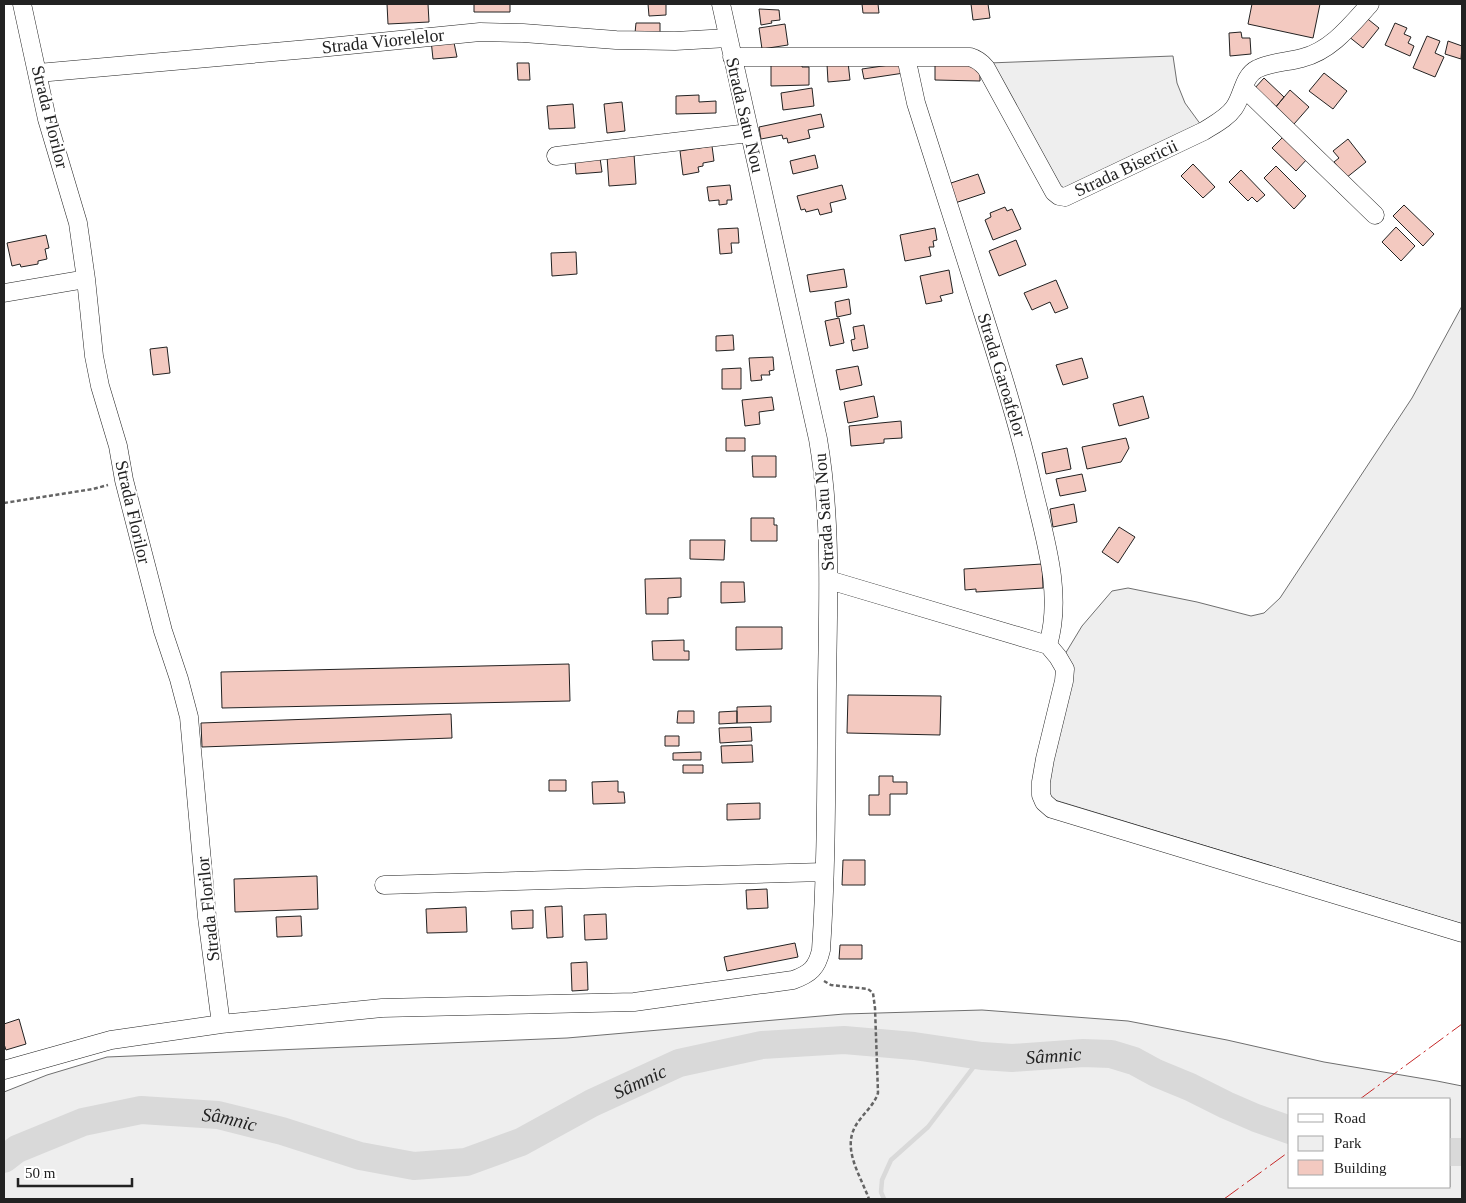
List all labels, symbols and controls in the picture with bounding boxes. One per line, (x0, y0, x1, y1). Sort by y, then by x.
street label: Strada Viorelelor (321, 25, 445, 57)
street label: Strada Satu Nou (722, 55, 768, 175)
street label: Strada Florilor (28, 63, 72, 171)
street label: Strada Bisericii (1071, 135, 1181, 201)
street label: Strada Garoafelor (974, 311, 1030, 439)
street label: Strada Satu Nou (810, 452, 838, 572)
street label: Strada Florilor (111, 458, 155, 566)
street label: Strada Florilor (193, 855, 223, 963)
water label: Sâmnic (1025, 1043, 1083, 1068)
water label: Sâmnic (610, 1060, 670, 1102)
legend (1288, 1098, 1451, 1188)
water label: Sâmnic (201, 1103, 260, 1135)
text: Road (1334, 1110, 1366, 1126)
text: Park (1334, 1135, 1362, 1151)
scale bar (18, 1156, 131, 1188)
text: Building (1334, 1160, 1387, 1176)
text: 50 m (25, 1165, 56, 1181)

